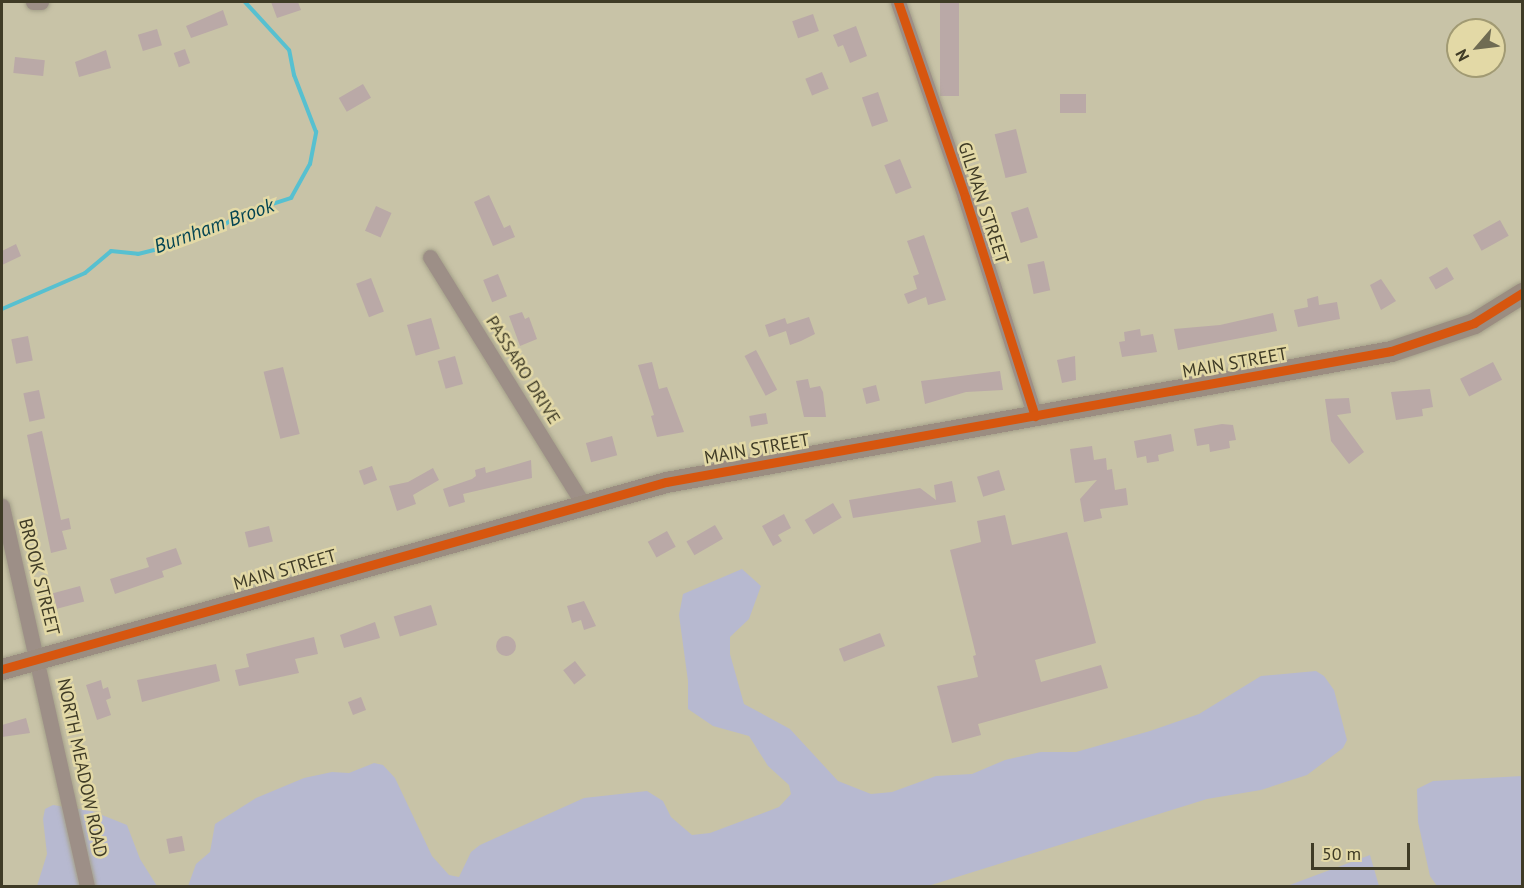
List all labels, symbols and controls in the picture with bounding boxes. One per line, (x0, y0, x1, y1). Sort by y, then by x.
north arrow (1446, 18, 1506, 78)
text: N (1451, 46, 1473, 65)
street label: GILMAN STREET (953, 139, 1013, 267)
water label: Burnham Brook (151, 193, 277, 259)
street label: PASSARO DRIVE (481, 312, 565, 428)
street label: MAIN STREET (1181, 343, 1289, 383)
street label: MAIN STREET (703, 429, 811, 469)
street label: BROOK STREET (14, 516, 64, 638)
street label: MAIN STREET (231, 545, 339, 595)
street label: NORTH MEADOW ROAD (52, 676, 112, 860)
scale bar (1314, 831, 1413, 869)
text: 50 m (1322, 842, 1361, 865)

